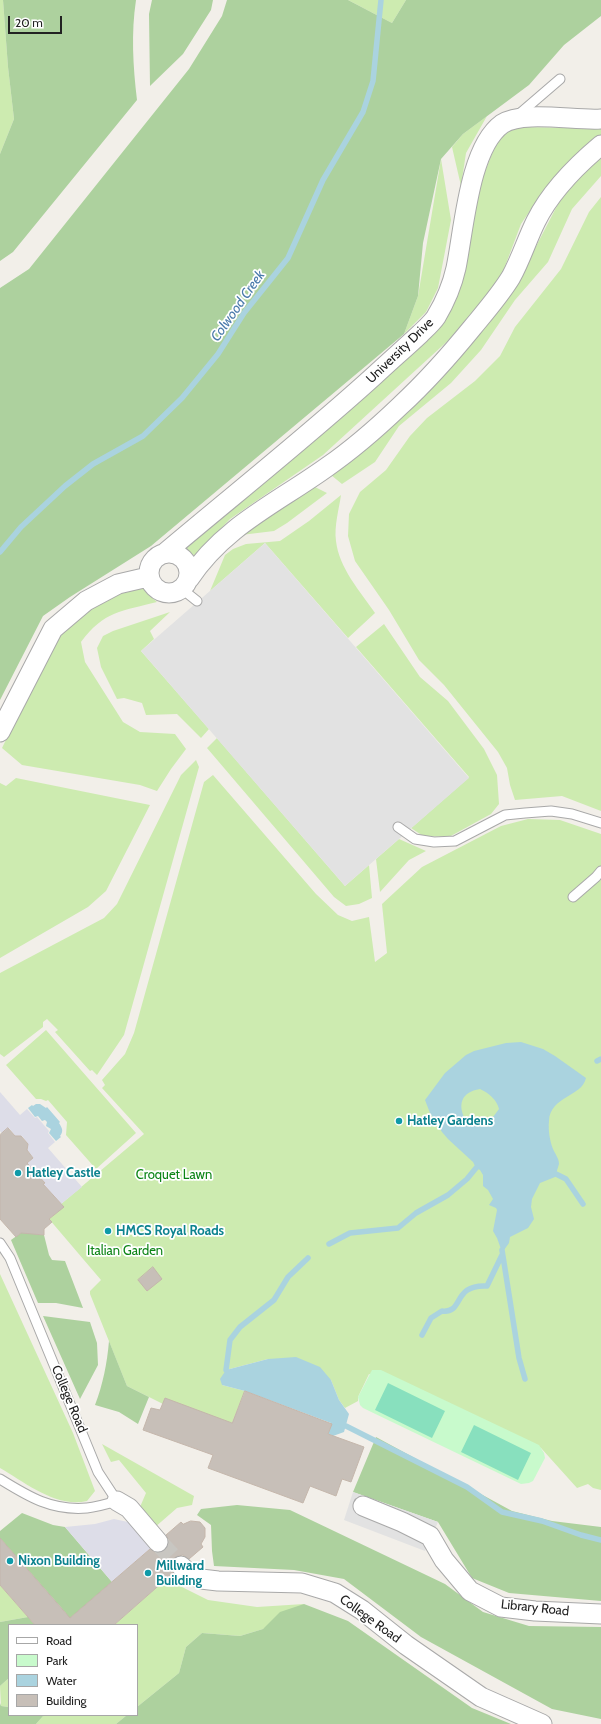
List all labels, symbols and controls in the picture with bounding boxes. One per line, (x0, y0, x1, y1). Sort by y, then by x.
scale bar (10, 8, 64, 34)
text: 20 m (15, 15, 43, 30)
water label: Colwood Creek (207, 267, 269, 345)
street label: University Drive (363, 315, 437, 387)
place label: Hatley Gardens (407, 1113, 493, 1129)
marker: Hatley Gardens (394, 1116, 404, 1126)
place label: Hatley Castle (26, 1165, 100, 1181)
park label: Croquet Lawn (136, 1167, 212, 1183)
marker: Hatley Castle (13, 1168, 23, 1178)
place label: HMCS Royal Roads (116, 1223, 224, 1239)
marker: HMCS Royal Roads (103, 1226, 113, 1236)
park label: Italian Garden (87, 1243, 163, 1259)
street label: College Road (48, 1363, 90, 1435)
place label: Nixon Building (18, 1553, 100, 1569)
marker: Nixon Building (5, 1556, 15, 1566)
place label: Millward Building (156, 1558, 204, 1589)
marker: Millward Building (143, 1568, 153, 1578)
street label: College Road (336, 1592, 404, 1646)
street label: Library Road (500, 1597, 570, 1619)
legend (8, 1624, 138, 1716)
text: Road (46, 1633, 72, 1648)
text: Park (46, 1653, 68, 1668)
text: Water (46, 1673, 76, 1688)
text: Building (46, 1693, 87, 1708)

